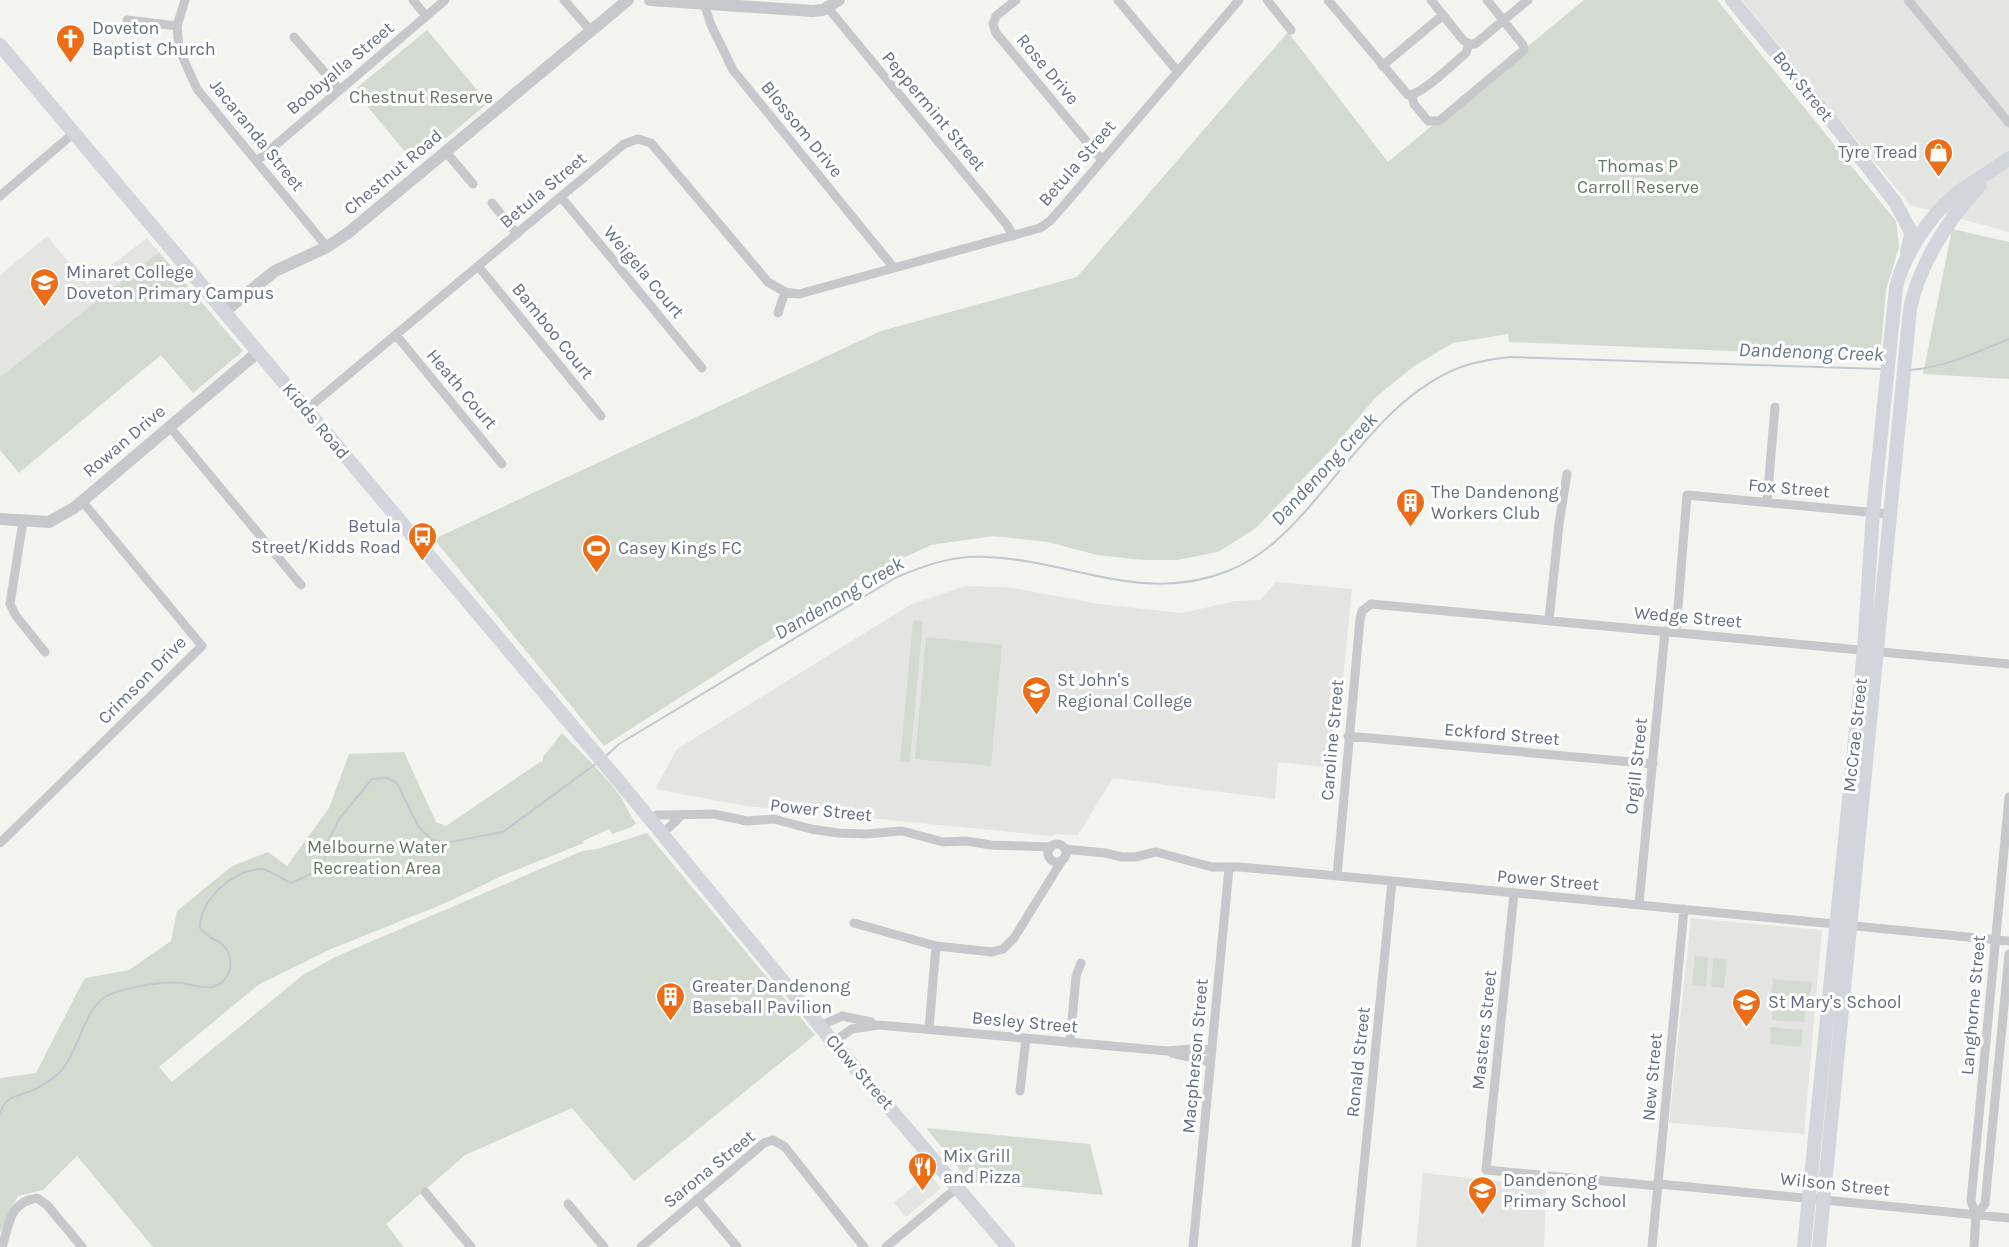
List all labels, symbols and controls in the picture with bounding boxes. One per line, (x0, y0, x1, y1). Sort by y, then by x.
place label: Doveton Baptist Church (92, 17, 216, 60)
street label: Boobyalla Street (282, 17, 398, 119)
church icon: Doveton Baptist Church (55, 22, 87, 64)
street label: Rose Drive (1012, 29, 1084, 109)
street label: Box Street (1768, 46, 1838, 126)
street label: Peppermint Street (878, 47, 991, 176)
street label: Jacaranda Street (205, 74, 309, 196)
street label: Blossom Drive (756, 76, 848, 182)
park label: Chestnut Reserve (349, 86, 493, 108)
street label: Betula Street (1034, 115, 1120, 210)
street label: Chestnut Road (339, 124, 447, 220)
shop icon: Tyre Tread (1923, 136, 1955, 178)
place label: Tyre Tread (1838, 141, 1918, 163)
street label: Betula Street (495, 147, 591, 233)
park label: Thomas P Carroll Reserve (1577, 155, 1699, 198)
street label: Weigela Court (599, 221, 689, 323)
place label: Minaret College Doveton Primary Campus (66, 261, 274, 304)
school or university icon: Minaret College Doveton Primary Campus (29, 266, 61, 308)
street label: Bamboo Court (507, 278, 599, 384)
water label: Dandenong Creek (1738, 338, 1885, 366)
street label: Heath Court (422, 344, 502, 434)
street label: Kidds Road (278, 378, 354, 464)
street label: Rowan Drive (78, 400, 170, 482)
water label: Dandenong Creek (1266, 407, 1383, 530)
street label: Fox Street (1747, 473, 1831, 503)
place label: The Dandenong Workers Club (1431, 481, 1559, 524)
building icon: The Dandenong Workers Club (1394, 486, 1426, 528)
place label: Betula Street/Kidds Road (251, 515, 401, 558)
bus stop icon: Betula Street/Kidds Road (406, 520, 438, 562)
sports icon: Casey Kings FC (581, 532, 613, 574)
place label: Casey Kings FC (618, 537, 742, 559)
water label: Dandenong Creek (770, 551, 908, 644)
street label: Wedge Street (1633, 601, 1743, 633)
street label: Crimson Drive (93, 631, 191, 729)
place label: St John's Regional College (1057, 669, 1192, 712)
school or university icon: St John's Regional College (1020, 674, 1052, 716)
street label: McCrae Street (1838, 676, 1872, 793)
street label: Caroline Street (1316, 678, 1348, 801)
street label: Orgill Street (1620, 716, 1652, 815)
street label: Eckford Street (1443, 718, 1561, 750)
street label: Power Street (769, 794, 873, 826)
park label: Melbourne Water Recreation Area (307, 836, 447, 879)
street label: Power Street (1496, 865, 1600, 895)
street label: Langhorne Street (1956, 934, 1990, 1076)
street label: Masters Street (1467, 969, 1501, 1091)
place label: Greater Dandenong Baseball Pavilion (692, 975, 850, 1018)
street label: Macpherson Street (1177, 977, 1213, 1134)
building icon: Greater Dandenong Baseball Pavilion (655, 980, 687, 1022)
school or university icon: St Mary's School (1731, 986, 1763, 1028)
place label: St Mary's School (1768, 991, 1902, 1013)
street label: Ronald Street (1341, 1005, 1375, 1118)
street label: Besley Street (971, 1006, 1079, 1038)
street label: Clow Street (821, 1030, 899, 1114)
street label: New Street (1637, 1032, 1667, 1122)
street label: Sarona Street (659, 1125, 759, 1213)
place label: Mix Grill and Pizza (943, 1145, 1021, 1188)
restaurant icon: Mix Grill and Pizza (906, 1150, 938, 1192)
street label: Wilson Street (1779, 1167, 1891, 1201)
place label: Dandenong Primary School (1503, 1169, 1627, 1212)
school or university icon: Dandenong Primary School (1466, 1174, 1498, 1216)

